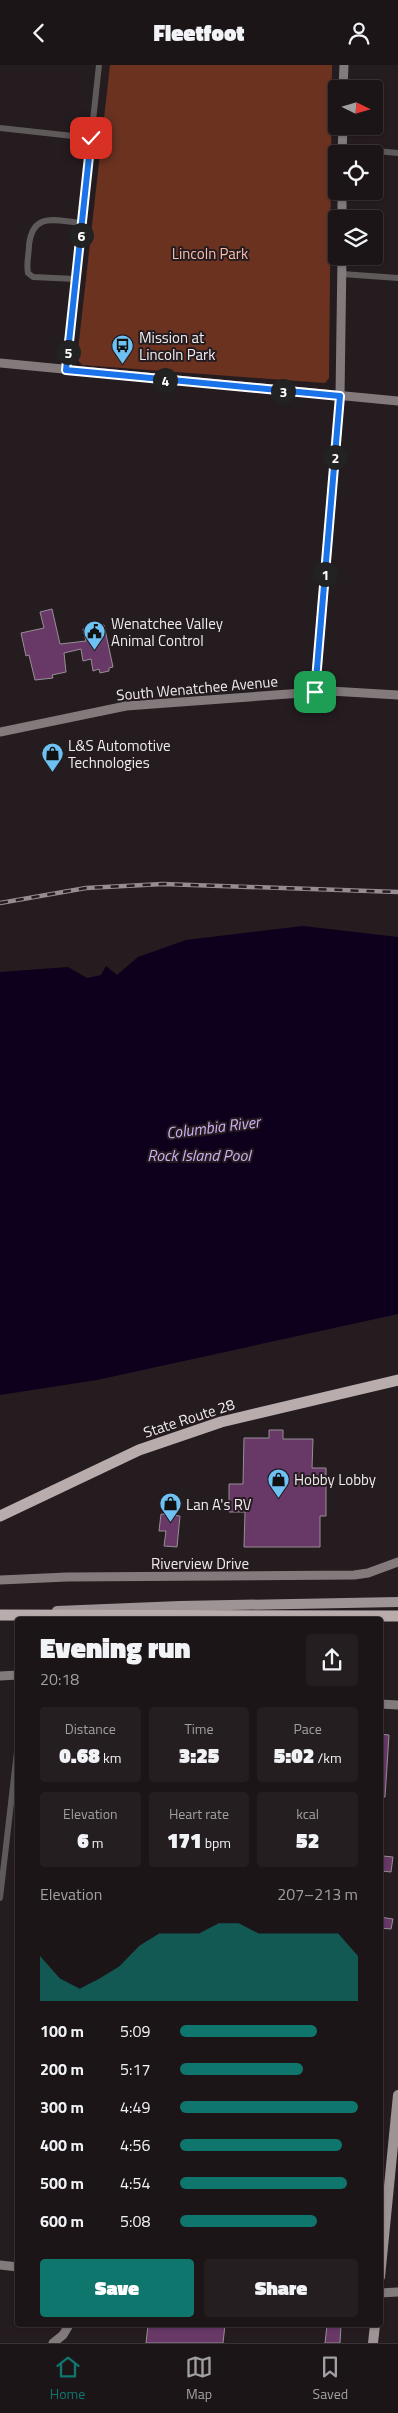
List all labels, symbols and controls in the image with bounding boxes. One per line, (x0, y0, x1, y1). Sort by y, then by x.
text: Fleetfoot (154, 16, 244, 50)
icon: back (25, 19, 53, 47)
icon: person (345, 19, 373, 47)
north arrow (328, 80, 382, 135)
map controls (328, 80, 383, 265)
pin (70, 117, 112, 159)
icon: check (77, 124, 105, 152)
button: locate (328, 145, 383, 200)
button: layers (328, 210, 383, 265)
pin: 6 (68, 223, 94, 247)
text: 6 (78, 225, 85, 246)
park label: Lincoln Park (172, 242, 248, 265)
place label: Mission at Lincoln Park (139, 326, 215, 366)
bus stop icon: Mission at Lincoln Park (111, 334, 135, 365)
pin: 5 (56, 339, 80, 365)
text: 5 (65, 342, 72, 363)
pin: 4 (152, 367, 178, 393)
text: 4 (162, 370, 169, 391)
pin: 3 (270, 379, 296, 403)
text: 3 (280, 381, 287, 402)
pin: 2 (322, 445, 348, 469)
text: 2 (332, 447, 339, 468)
pin: 1 (312, 561, 338, 587)
text: 1 (322, 564, 329, 585)
place label: Wenatchee Valley Animal Control (111, 612, 223, 652)
public building icon: Wenatchee Valley Animal Control (83, 620, 107, 651)
street label: South Wenatchee Avenue (115, 669, 279, 707)
pin (294, 671, 336, 713)
icon: arrive (301, 678, 329, 706)
place label: L&S Automotive Technologies (68, 734, 171, 774)
shop icon: L&S Automotive Technologies (40, 742, 64, 773)
water label: Columbia River (165, 1109, 263, 1145)
water label: Rock Island Pool (147, 1143, 252, 1167)
street label: State Route 28 (140, 1392, 238, 1444)
shop icon: Hobby Lobby (266, 1467, 290, 1498)
place label: Hobby Lobby (294, 1468, 376, 1491)
shop icon: Lan A's RV (158, 1492, 182, 1523)
place label: Lan A's RV (186, 1493, 252, 1516)
street label: Riverview Drive (151, 1552, 249, 1575)
text: Evening run (40, 1626, 191, 1669)
button: share (306, 1634, 358, 1686)
text: 20:18 (40, 1667, 79, 1691)
text: Distance (65, 1718, 116, 1739)
text: Time (184, 1718, 214, 1739)
text: Pace (293, 1718, 322, 1739)
text: 0.68 (59, 1739, 100, 1771)
text: 3:25 (179, 1739, 219, 1771)
text: 5:02 (274, 1739, 314, 1771)
text: km (100, 1747, 121, 1768)
text: /km (314, 1747, 342, 1768)
text: Elevation (63, 1803, 118, 1824)
text: Heart rate (169, 1803, 229, 1824)
text: kcal (296, 1803, 319, 1824)
text: 6 (77, 1824, 89, 1856)
text: 171 (167, 1824, 202, 1856)
text: 52 (296, 1824, 319, 1856)
text: m (89, 1832, 104, 1853)
text: bpm (202, 1832, 231, 1853)
text: Elevation (40, 1882, 102, 1906)
text: 207–213 m (277, 1882, 358, 1906)
text: 100 m (40, 2019, 84, 2043)
text: 5:09 (120, 2019, 150, 2043)
text: 200 m (40, 2057, 84, 2081)
text: 5:17 (120, 2057, 150, 2081)
text: 300 m (40, 2095, 84, 2119)
text: 4:49 (120, 2095, 150, 2119)
text: 400 m (40, 2133, 84, 2157)
text: 4:56 (120, 2133, 150, 2157)
text: 500 m (40, 2171, 84, 2195)
text: 4:54 (120, 2171, 150, 2195)
text: 600 m (40, 2209, 84, 2233)
text: 5:08 (120, 2209, 150, 2233)
button: Save (40, 2259, 194, 2317)
button: Share (204, 2259, 358, 2317)
tab: Home (50, 2353, 85, 2404)
tab: Map (185, 2353, 213, 2404)
tab: Saved (313, 2353, 348, 2404)

